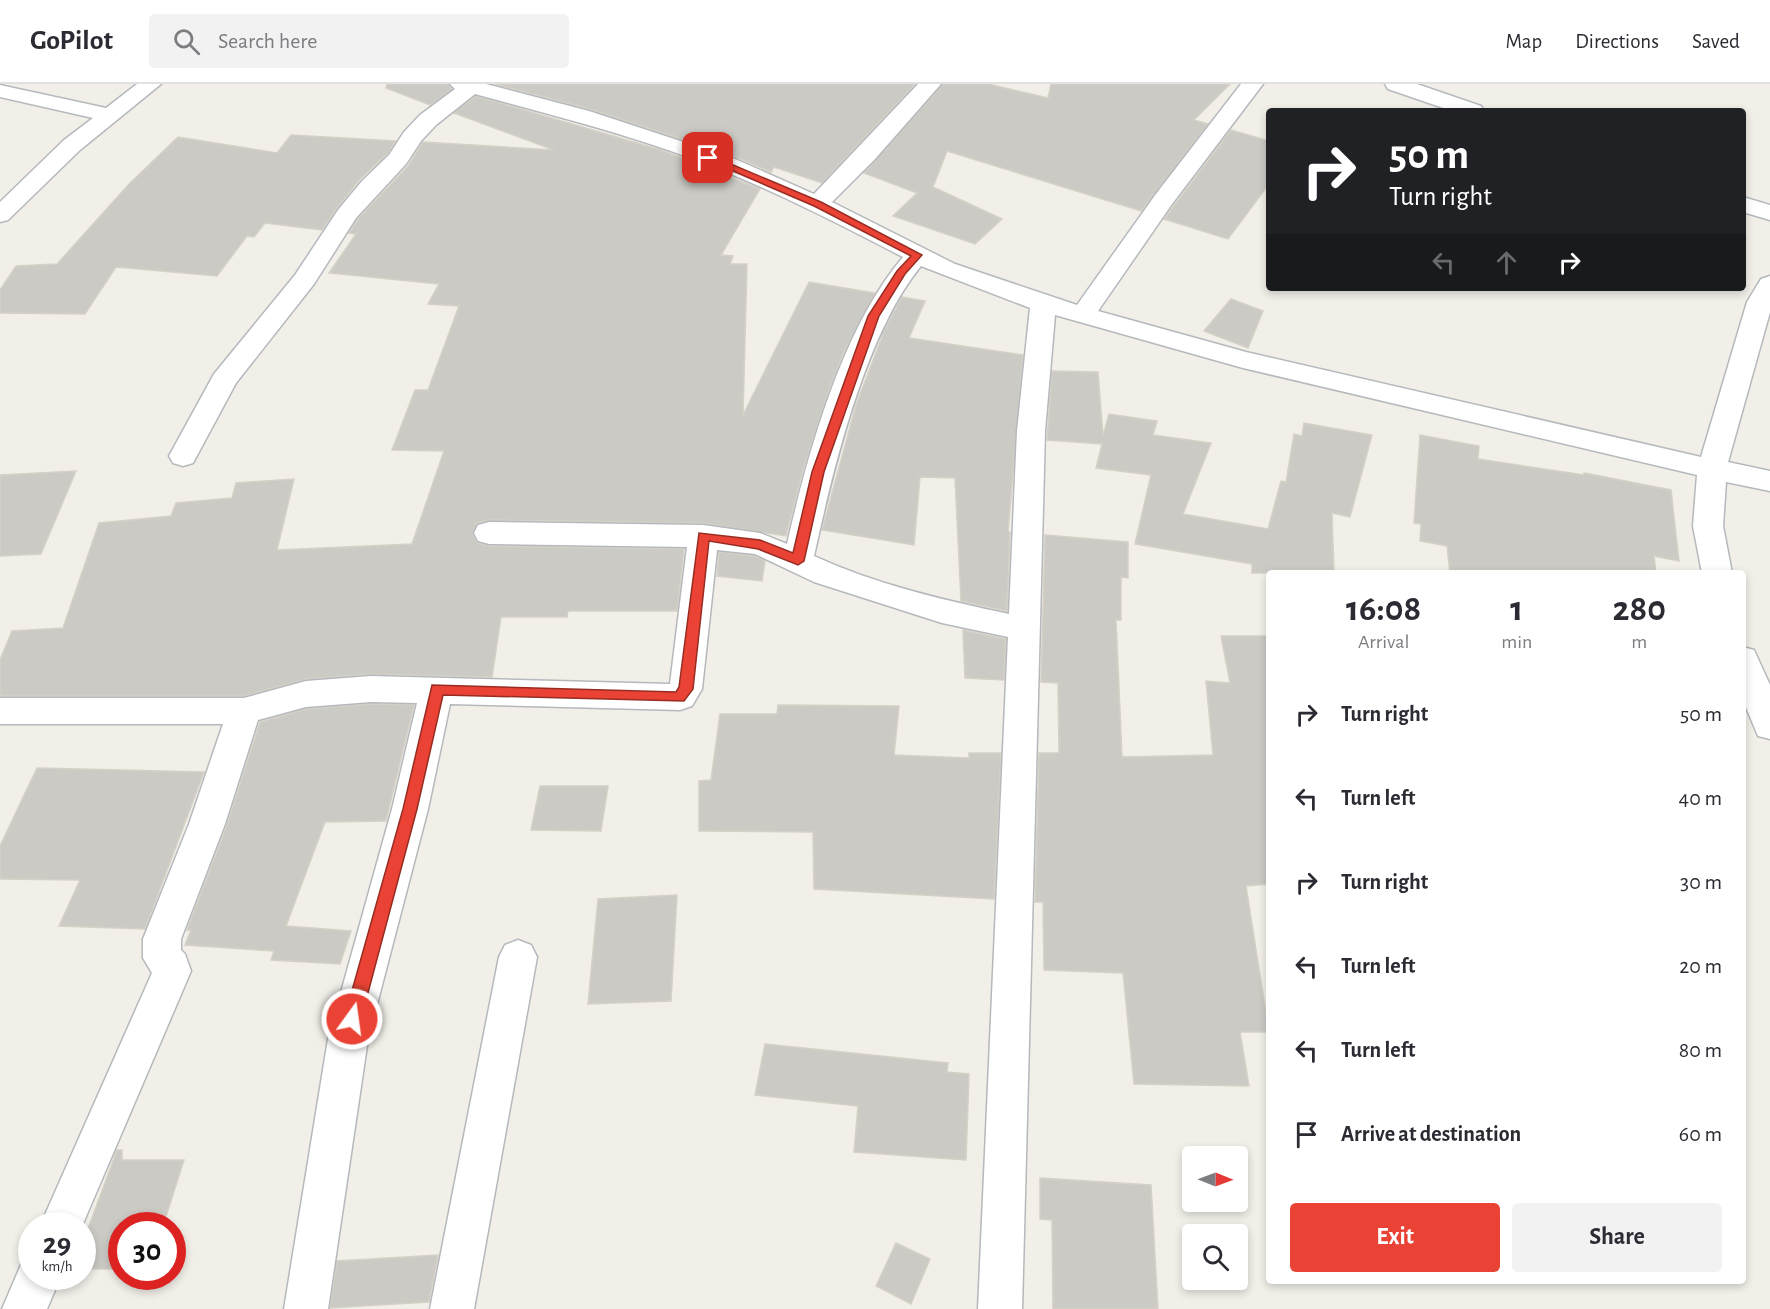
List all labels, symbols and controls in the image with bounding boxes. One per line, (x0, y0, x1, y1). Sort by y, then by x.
search box (149, 14, 569, 68)
icon: search (170, 25, 203, 58)
text: GoPilot (30, 27, 113, 55)
text: Search here (218, 30, 318, 52)
text: Map (1506, 31, 1542, 52)
text: Directions (1575, 31, 1659, 52)
text: Saved (1692, 31, 1740, 52)
pin (682, 132, 733, 183)
icon: right (1290, 132, 1368, 210)
text: 50 m (1389, 134, 1469, 176)
icon: arrive (691, 141, 724, 174)
text: Turn right (1389, 183, 1492, 210)
icon: left (1427, 246, 1460, 279)
icon: ahead (1490, 246, 1523, 279)
icon: right (1553, 246, 1586, 279)
text: 16:08 (1346, 591, 1421, 627)
text: 1 (1510, 591, 1523, 627)
text: 280 (1612, 591, 1666, 627)
text: Arrival (1358, 632, 1409, 652)
text: min (1501, 632, 1532, 652)
text: m (1631, 632, 1647, 652)
icon: right (1290, 698, 1323, 731)
text: Turn right (1341, 703, 1428, 725)
text: 50 m (1680, 703, 1722, 725)
icon: left (1290, 782, 1323, 815)
text: Turn left (1341, 787, 1415, 809)
text: 40 m (1679, 787, 1722, 809)
icon: right (1290, 866, 1323, 899)
text: Turn right (1341, 871, 1428, 893)
text: 30 m (1680, 871, 1722, 893)
icon: left (1290, 950, 1323, 983)
text: Turn left (1341, 955, 1415, 977)
text: 20 m (1679, 955, 1722, 977)
position arrow (320, 987, 384, 1051)
icon: left (1290, 1034, 1323, 1067)
text: Turn left (1341, 1039, 1415, 1061)
text: 80 m (1679, 1039, 1722, 1061)
icon: arrive (1290, 1118, 1323, 1151)
text: Arrive at destination (1341, 1123, 1521, 1145)
text: 60 m (1679, 1123, 1722, 1145)
north arrow (1182, 1146, 1248, 1212)
map controls (1182, 1146, 1248, 1290)
button: Exit (1290, 1203, 1500, 1272)
button: Share (1512, 1203, 1722, 1272)
speed limit sign: 30 (108, 1212, 186, 1290)
button: search (1182, 1224, 1248, 1290)
text: 29 (43, 1229, 71, 1259)
text: km/h (42, 1259, 72, 1274)

